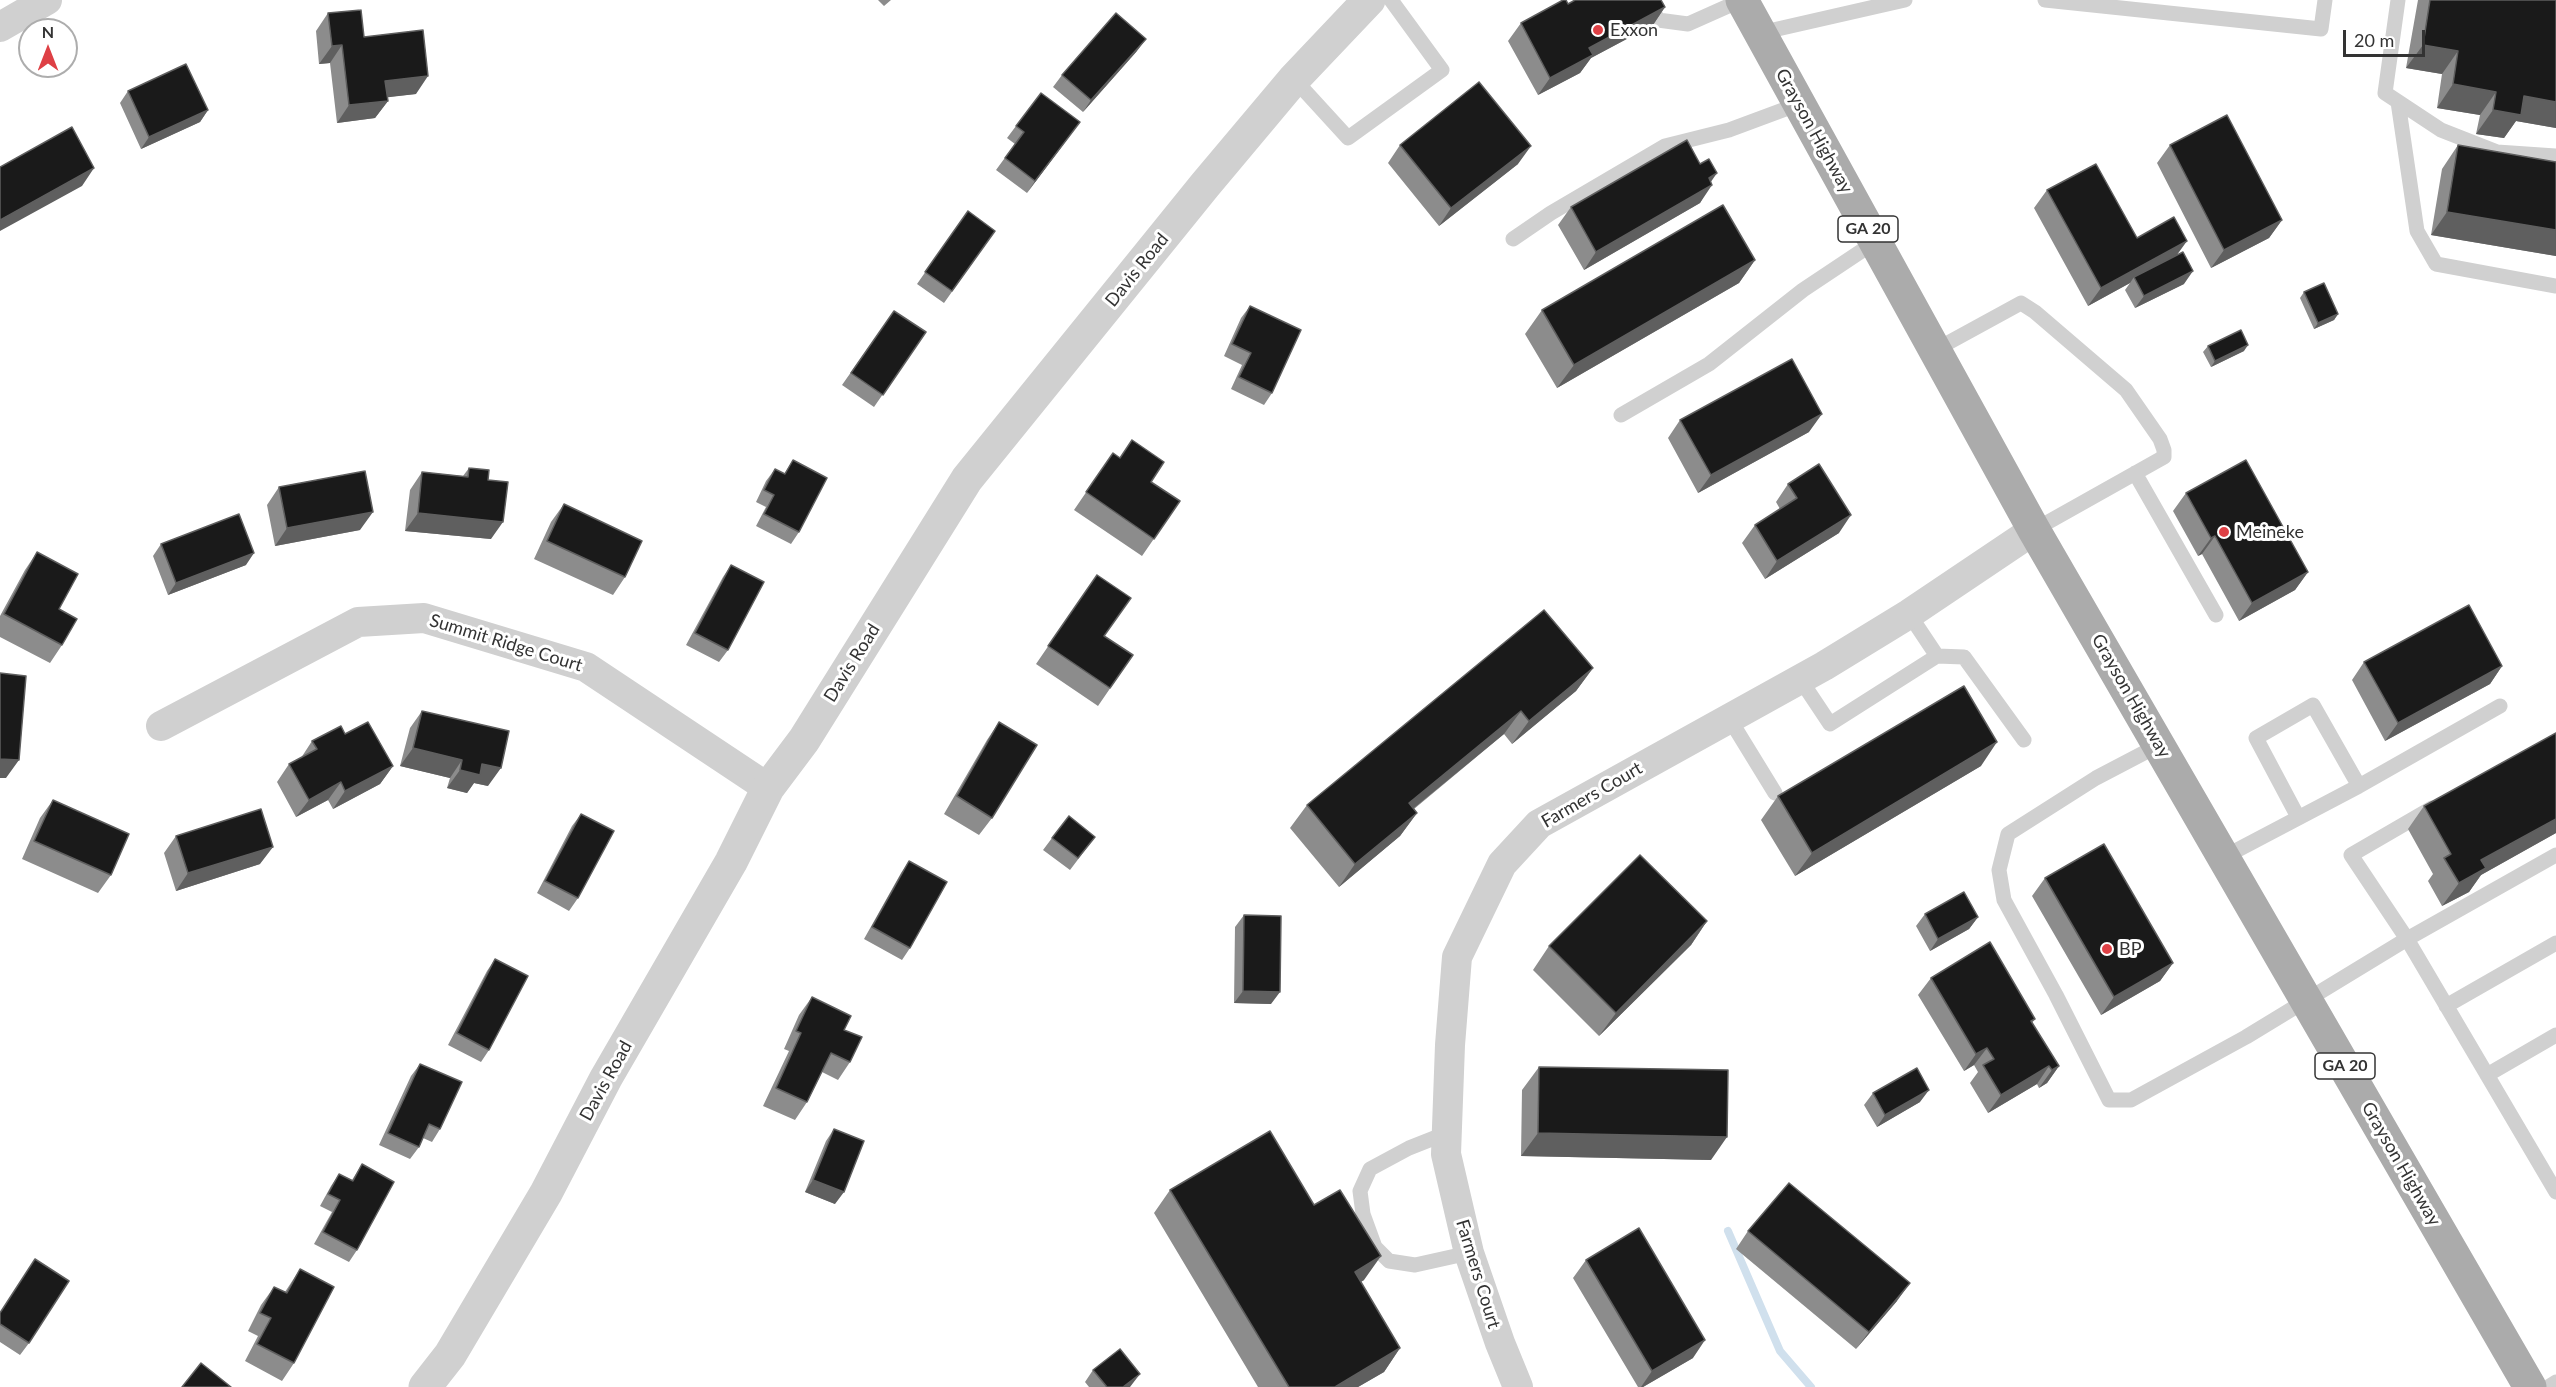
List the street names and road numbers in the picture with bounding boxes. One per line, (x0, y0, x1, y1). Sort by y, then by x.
street label: Grayson Highway (1771, 65, 1857, 197)
road number: GA 20 (1838, 216, 1898, 242)
street label: Davis Road (1101, 229, 1173, 311)
street label: Summit Ridge Court (427, 609, 585, 677)
street label: Davis Road (819, 620, 885, 706)
street label: Grayson Highway (2087, 630, 2175, 762)
street label: Farmers Court (1538, 757, 1646, 833)
street label: Davis Road (575, 1037, 637, 1125)
road number: GA 20 (2315, 1053, 2375, 1079)
street label: Grayson Highway (2357, 1098, 2445, 1230)
street label: Farmers Court (1451, 1217, 1505, 1331)

